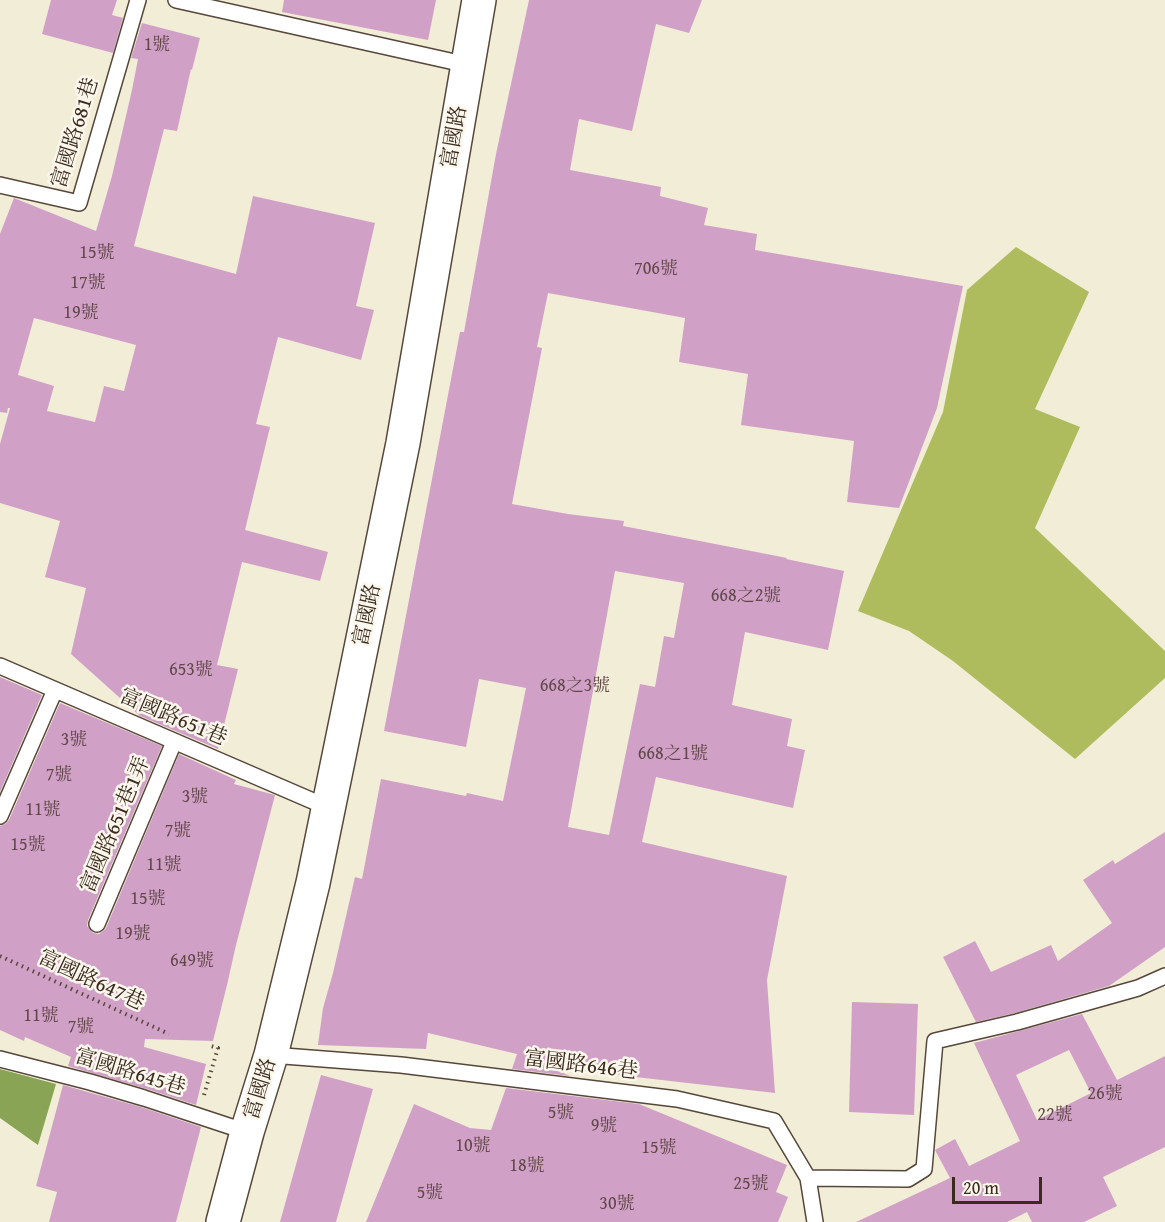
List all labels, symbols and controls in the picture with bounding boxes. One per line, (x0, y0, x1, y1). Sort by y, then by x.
house number: 1號 (144, 34, 170, 56)
street label: 富國路681巷 (47, 75, 105, 191)
street label: 富國路 (437, 104, 473, 170)
house number: 15號 (79, 242, 115, 264)
house number: 706號 (634, 258, 678, 280)
house number: 17號 (70, 272, 106, 294)
house number: 19號 (63, 302, 99, 324)
street label: 富國路 (349, 582, 387, 648)
house number: 668之2號 (711, 585, 781, 607)
house number: 653號 (169, 659, 213, 681)
house number: 668之3號 (540, 675, 610, 697)
street label: 富國路651巷 (115, 684, 231, 752)
house number: 3號 (61, 729, 87, 751)
house number: 668之1號 (638, 743, 708, 765)
street label: 富國路651巷1弄 (76, 753, 156, 897)
house number: 7號 (46, 764, 72, 786)
house number: 3號 (182, 786, 208, 808)
house number: 11號 (25, 799, 61, 821)
house number: 7號 (165, 820, 191, 842)
house number: 15號 (10, 834, 46, 856)
house number: 11號 (146, 854, 182, 876)
house number: 15號 (130, 888, 166, 910)
house number: 19號 (115, 923, 151, 945)
street label: 富國路647巷 (34, 945, 148, 1017)
house number: 649號 (170, 950, 214, 972)
house number: 11號 (23, 1005, 59, 1027)
house number: 7號 (68, 1016, 94, 1038)
street label: 富國路645巷 (72, 1044, 188, 1102)
street label: 富國路646巷 (523, 1047, 639, 1085)
street label: 富國路 (240, 1055, 282, 1123)
house number: 26號 (1087, 1083, 1123, 1105)
house number: 5號 (548, 1102, 574, 1124)
house number: 22號 (1037, 1104, 1073, 1126)
house number: 9號 (591, 1115, 617, 1137)
house number: 10號 (455, 1135, 491, 1157)
house number: 15號 (641, 1137, 677, 1159)
house number: 18號 (509, 1155, 545, 1177)
scale bar (955, 1165, 1045, 1203)
house number: 25號 (733, 1173, 769, 1195)
text: 20 m (963, 1174, 999, 1201)
house number: 5號 (417, 1182, 443, 1204)
house number: 30號 (599, 1193, 635, 1215)

